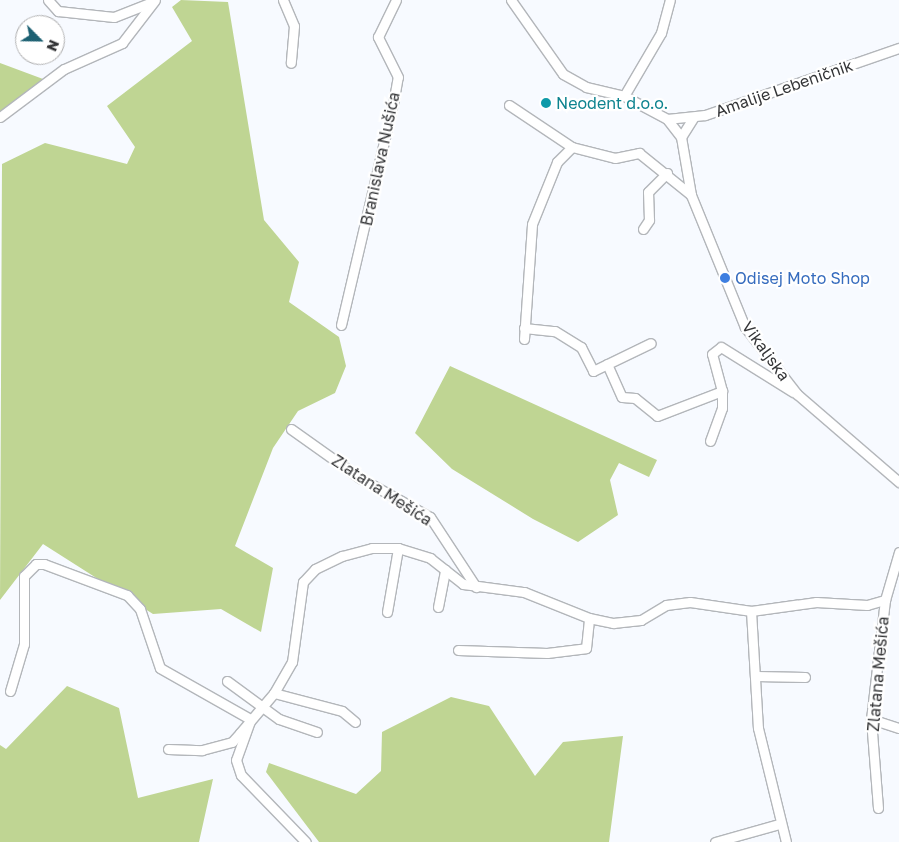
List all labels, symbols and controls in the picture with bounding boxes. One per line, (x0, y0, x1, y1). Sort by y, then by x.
north arrow (15, 15, 65, 65)
text: N (43, 37, 63, 54)
street label: Amalije Lebeničnik (713, 55, 855, 121)
street label: Branislava Nušića (356, 90, 404, 228)
place label: Neodent d.o.o. (556, 93, 668, 113)
marker: Neodent d.o.o. (540, 97, 552, 109)
place label: Odisej Moto Shop (735, 268, 870, 288)
marker: Odisej Moto Shop (719, 272, 731, 284)
street label: Vikaljska (738, 318, 794, 384)
street label: Zlatana Mešića (328, 450, 436, 530)
street label: Zlatana Mešića (863, 616, 893, 732)

